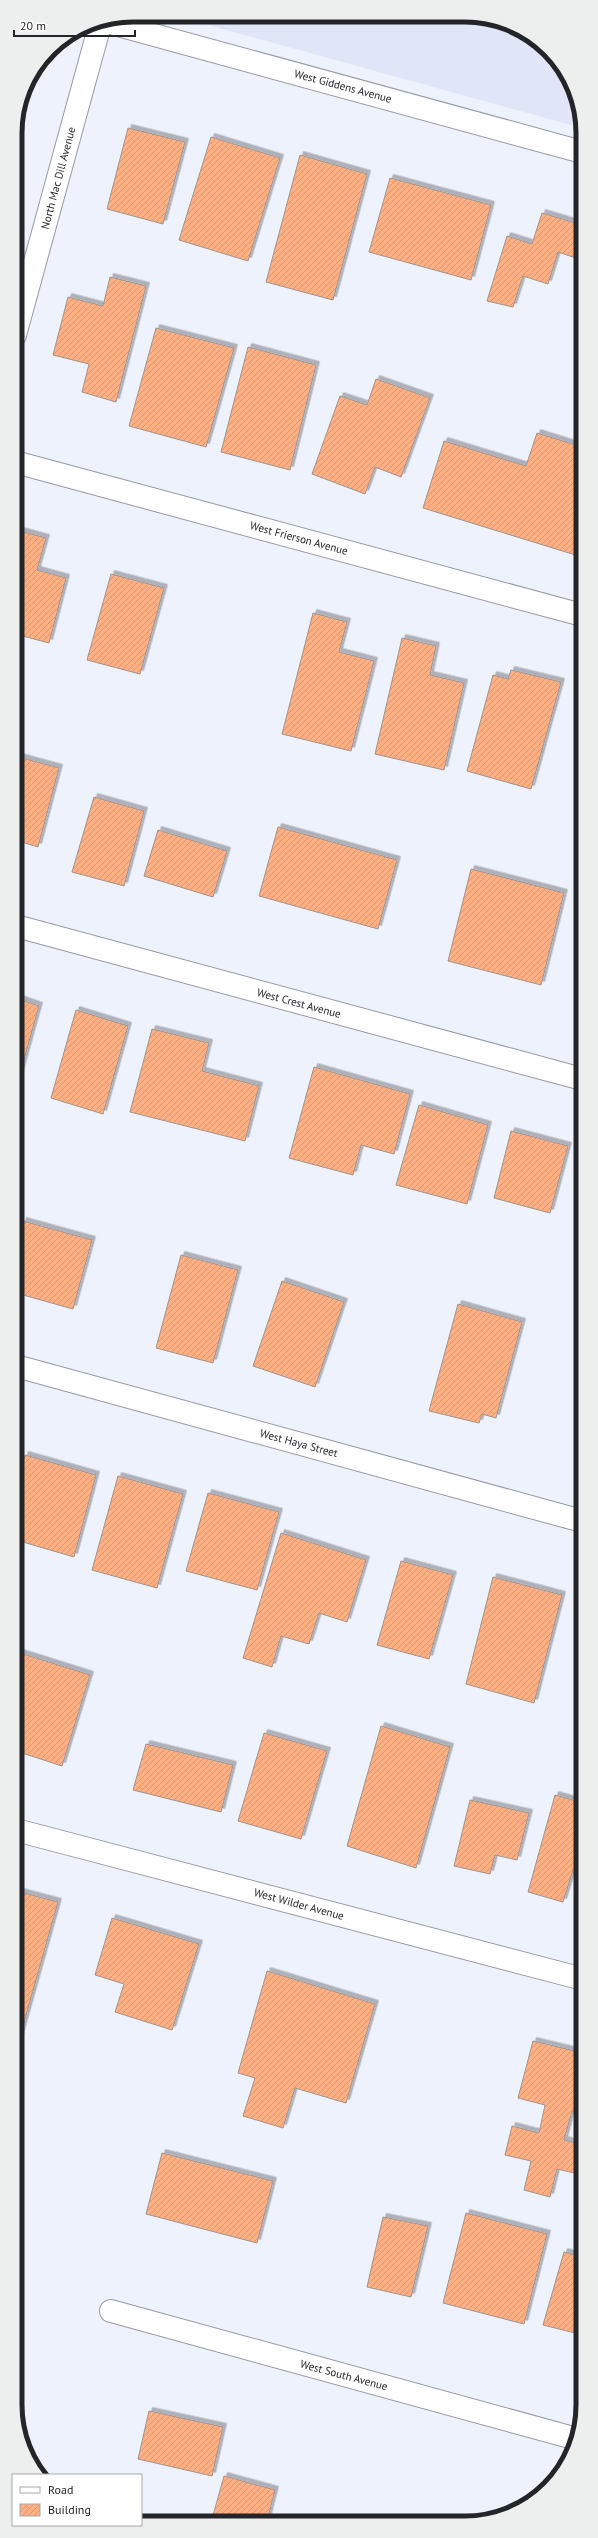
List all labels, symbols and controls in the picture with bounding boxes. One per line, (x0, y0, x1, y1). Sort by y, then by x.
scale bar (14, 12, 135, 38)
text: 20 m (20, 18, 46, 33)
street label: West Giddens Avenue (293, 66, 394, 106)
street label: North Mac Dill Avenue (38, 125, 78, 231)
street label: West Frierson Avenue (249, 518, 350, 558)
street label: West Crest Avenue (256, 985, 343, 1021)
street label: West Haya Street (259, 1426, 340, 1460)
street label: West Wilder Avenue (252, 1885, 346, 1923)
street label: West South Avenue (299, 2357, 390, 2393)
legend (12, 2474, 142, 2526)
text: Road (48, 2482, 73, 2497)
text: Building (48, 2502, 91, 2517)

